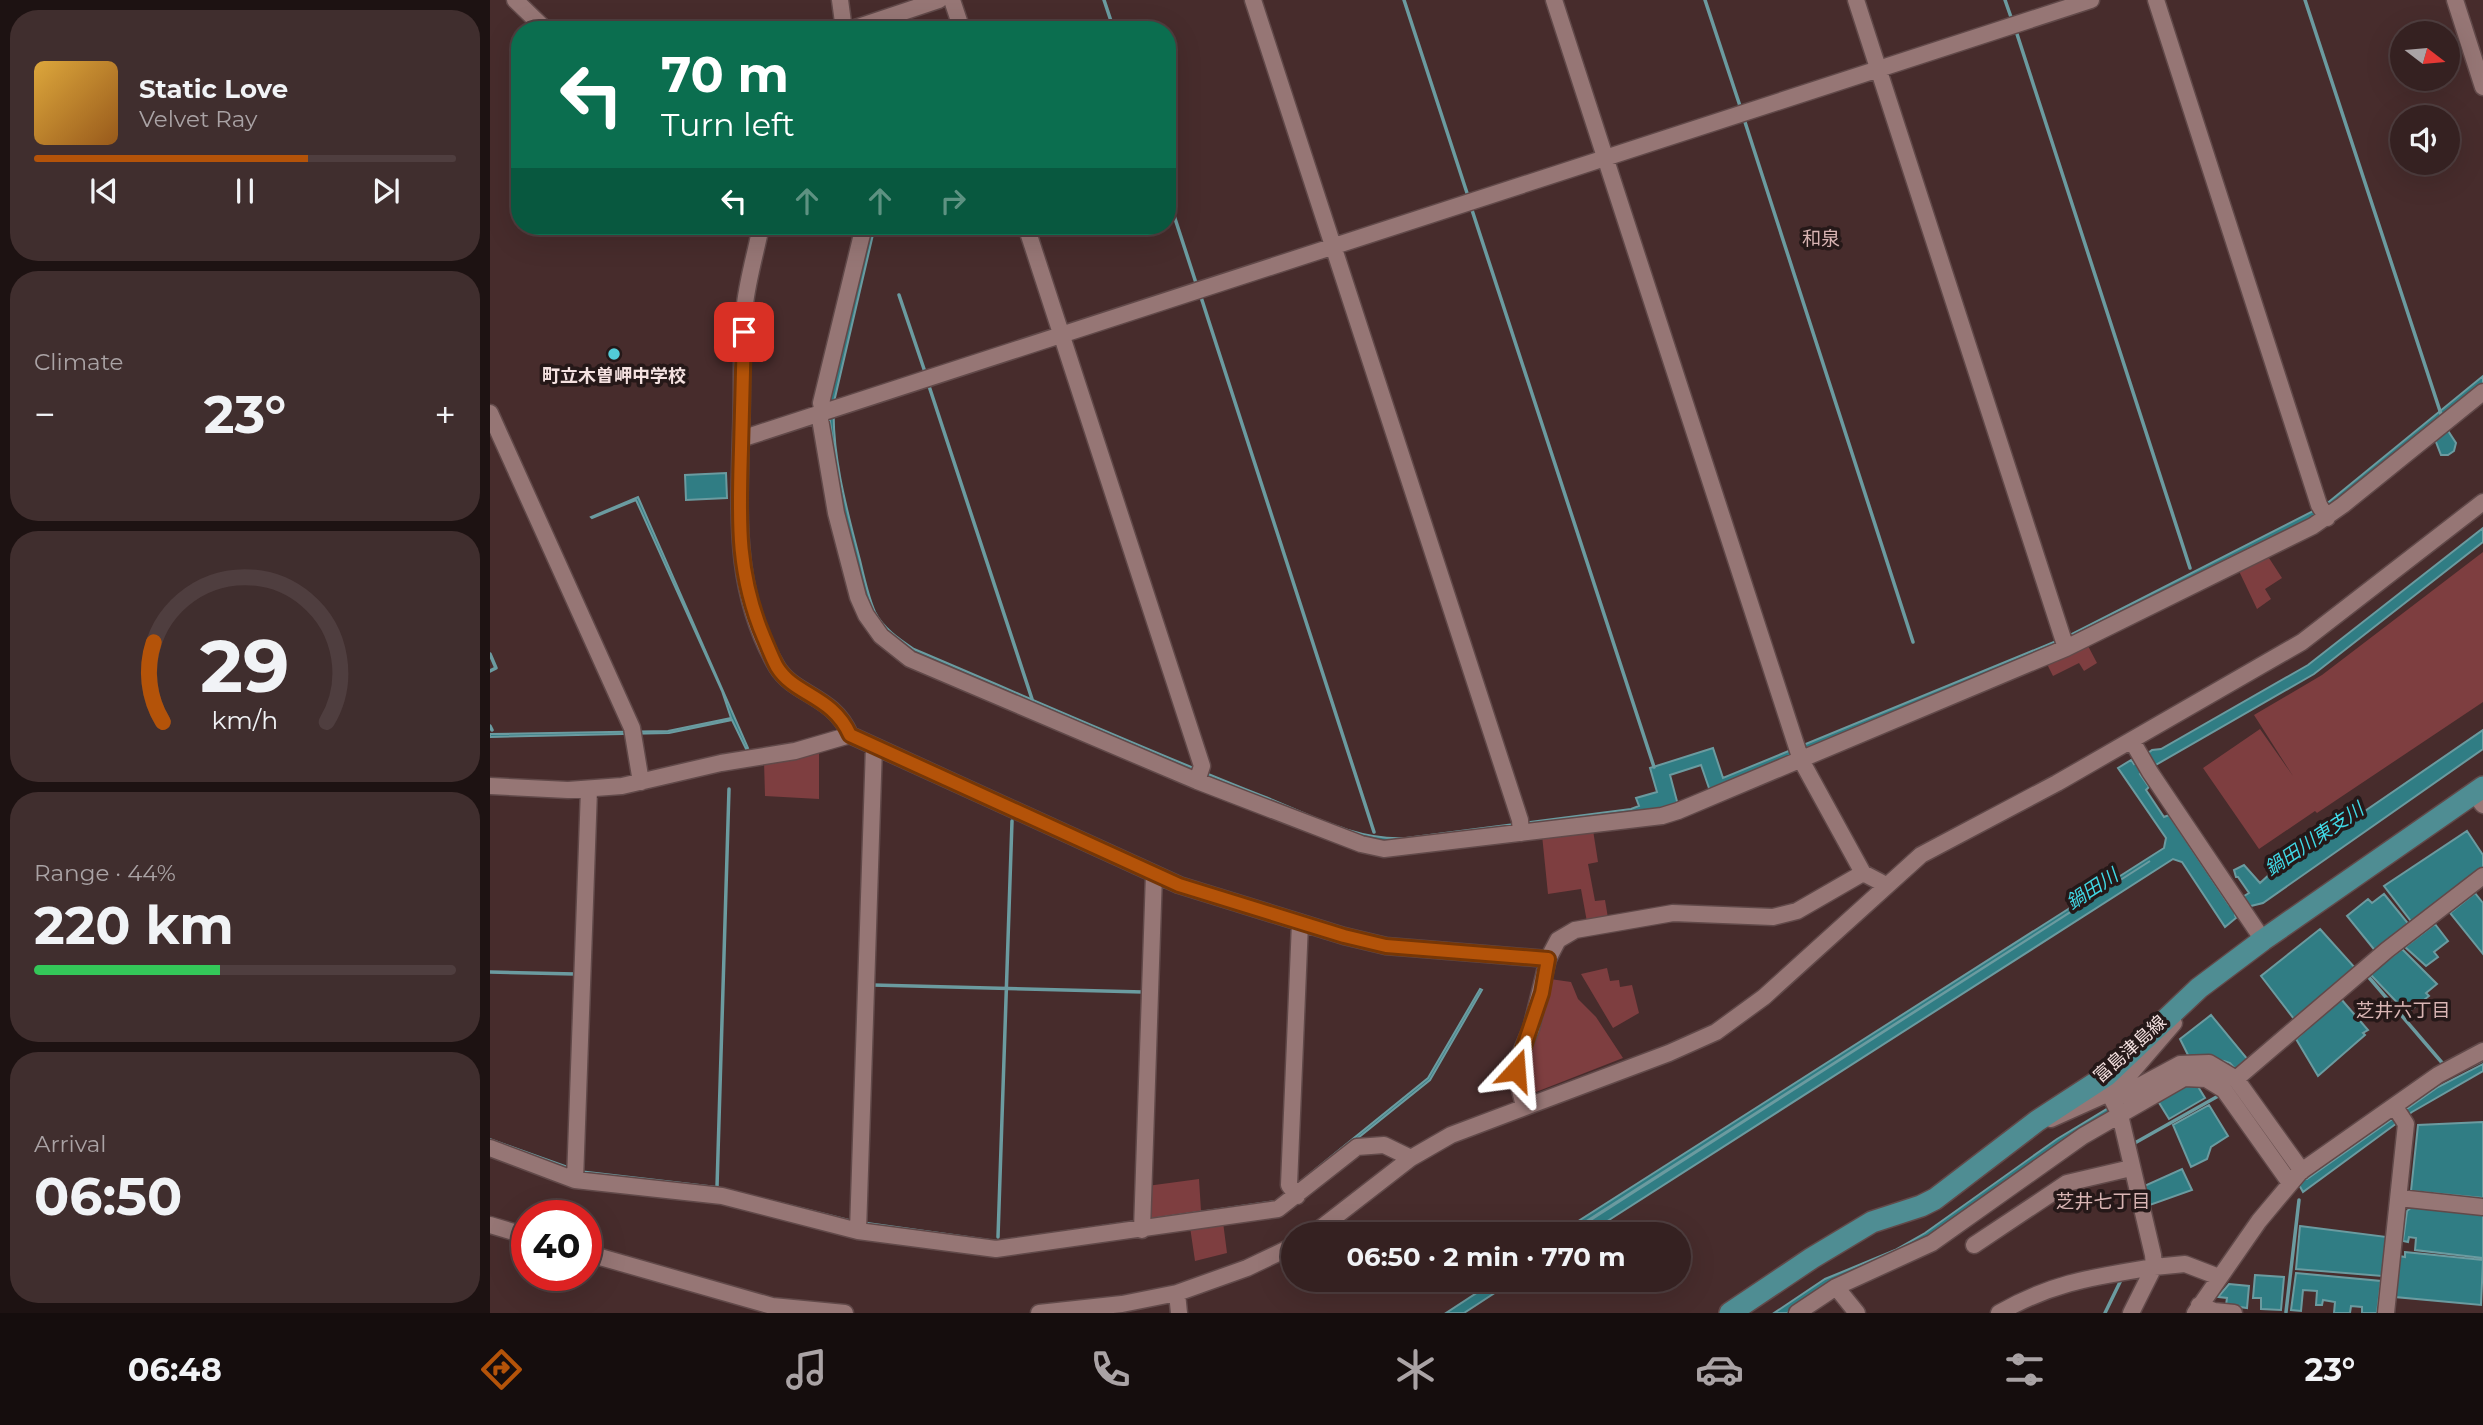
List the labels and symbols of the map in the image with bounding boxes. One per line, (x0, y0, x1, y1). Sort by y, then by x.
north arrow (2390, 21, 2460, 91)
district label: 和泉 (1802, 227, 1840, 250)
pin (714, 302, 774, 362)
marker: 町立木曽岬中学校 (606, 346, 622, 362)
place label: 町立木曽岬中学校 (542, 365, 686, 387)
water label: 鍋田川東支川 (2260, 796, 2369, 880)
water label: 鍋田川 (2062, 863, 2124, 914)
district label: 芝井六丁目 (2355, 999, 2451, 1022)
street label: 富島津島線 (2089, 1011, 2171, 1087)
position arrow (1479, 1033, 1553, 1107)
district label: 芝井七丁目 (2055, 1190, 2151, 1213)
speed limit sign: 40 (511, 1200, 602, 1291)

